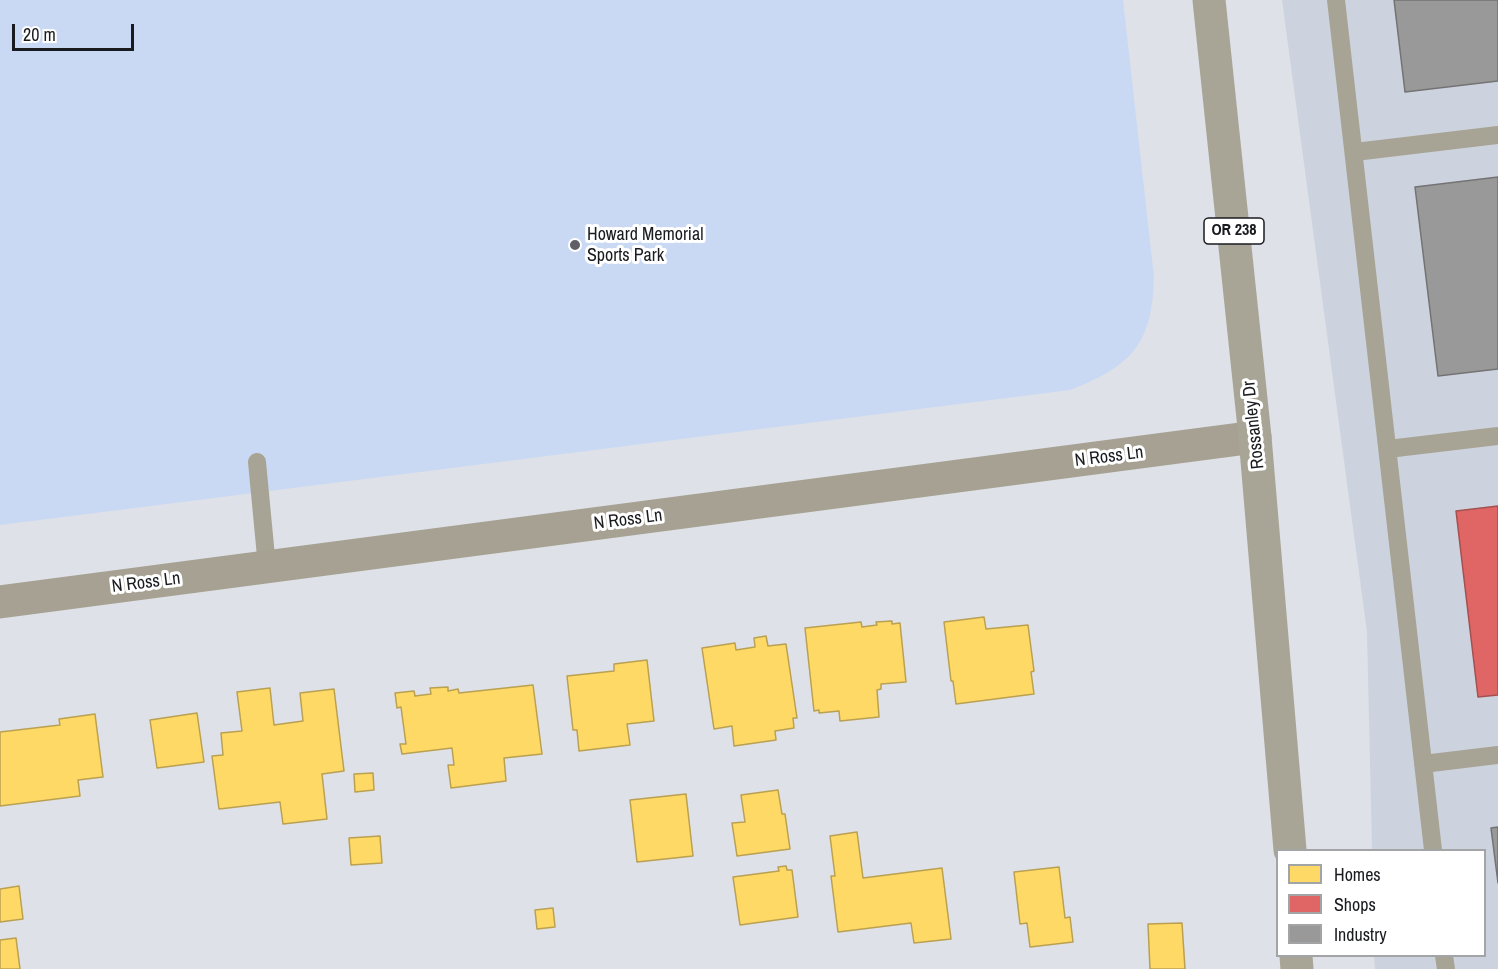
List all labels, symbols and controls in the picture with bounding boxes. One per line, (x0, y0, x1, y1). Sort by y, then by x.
scale bar (15, 12, 136, 50)
text: 20 m (23, 22, 56, 47)
road number: OR 238 (1204, 218, 1264, 244)
place label: Howard Memorial Sports Park (587, 224, 703, 266)
marker: Howard Memorial Sports Park (568, 238, 582, 252)
street label: Rossanley Dr (1239, 380, 1269, 470)
street label: N Ross Ln (1073, 442, 1145, 472)
street label: N Ross Ln (592, 505, 664, 535)
street label: N Ross Ln (110, 568, 182, 598)
legend (1276, 849, 1486, 957)
text: Homes (1334, 862, 1381, 887)
text: Shops (1334, 892, 1376, 917)
text: Industry (1334, 922, 1387, 947)

